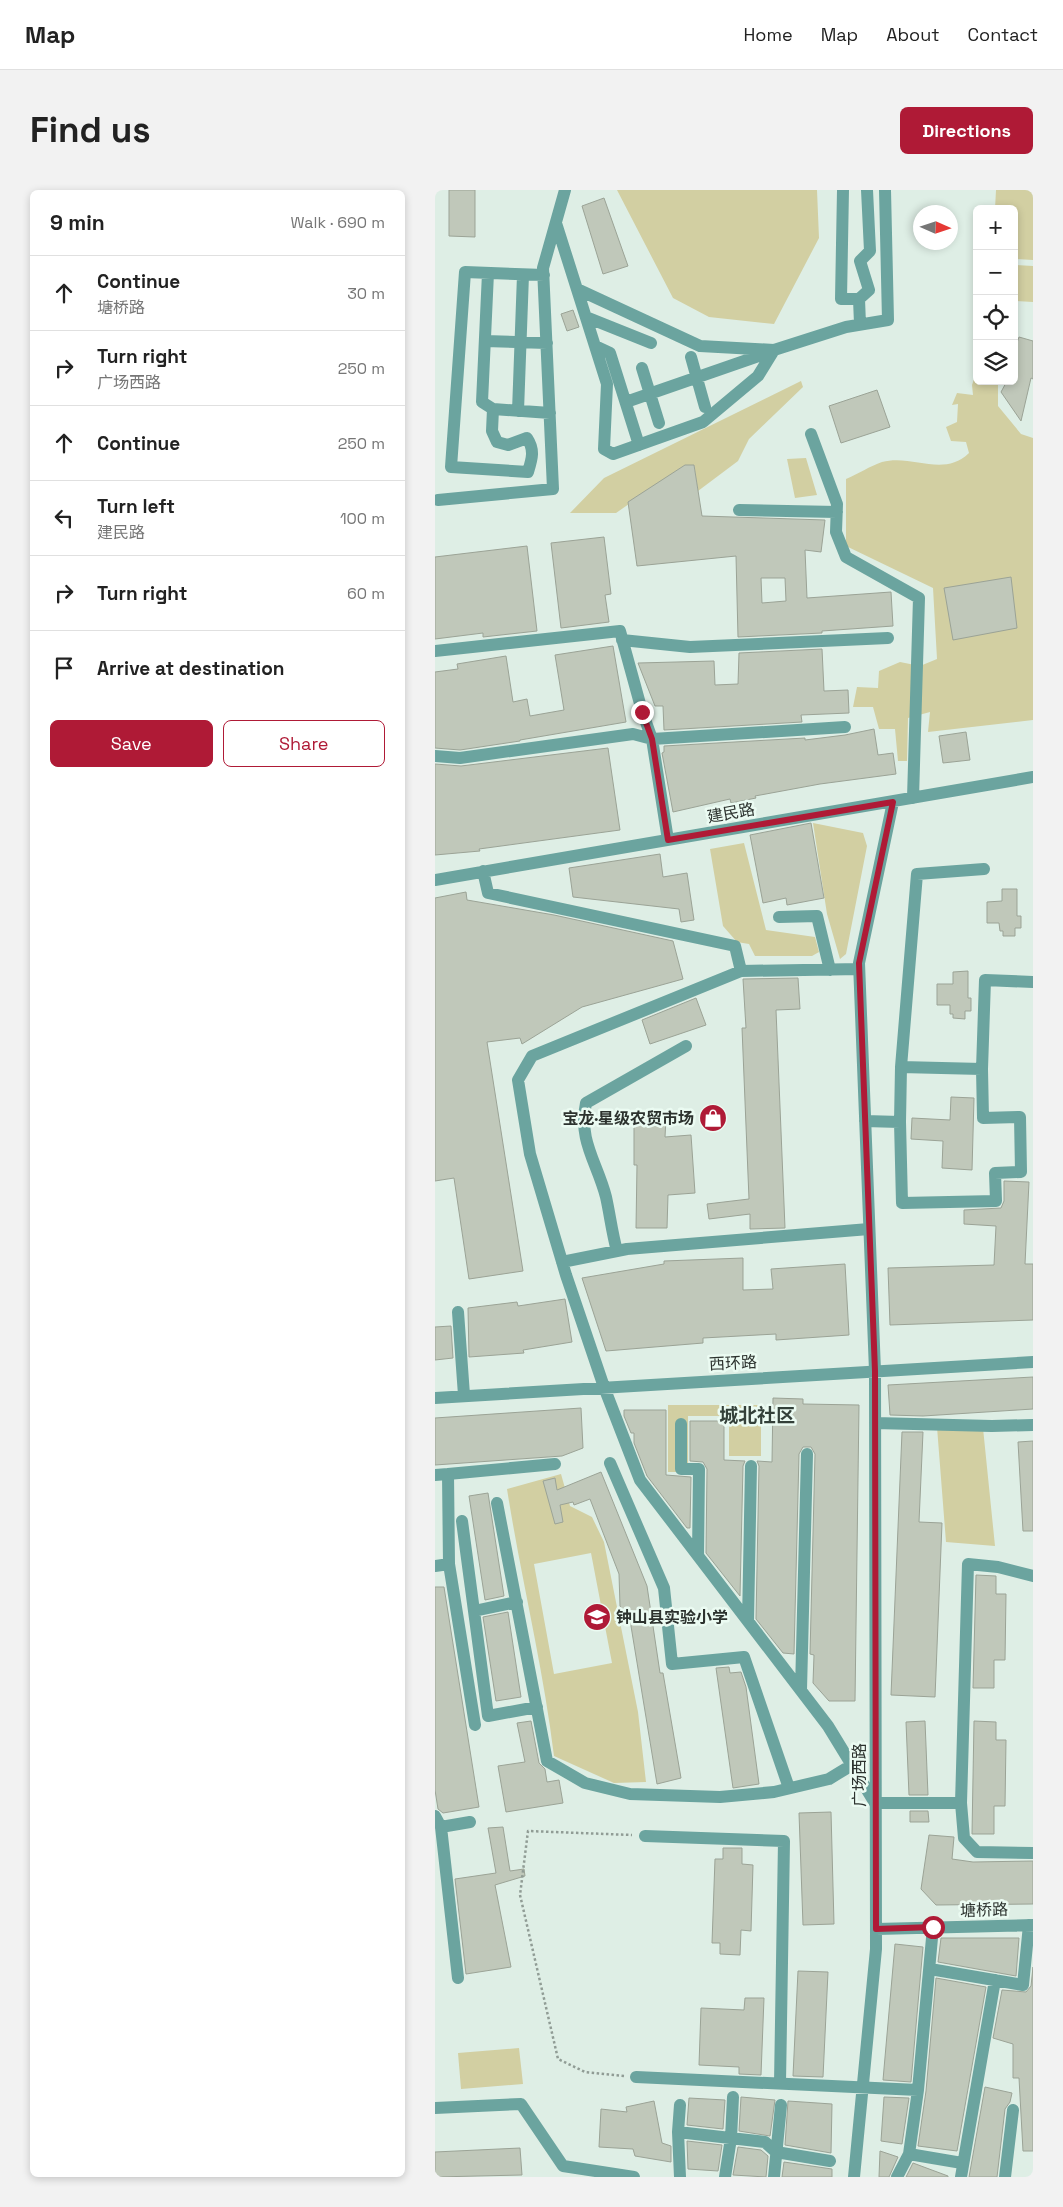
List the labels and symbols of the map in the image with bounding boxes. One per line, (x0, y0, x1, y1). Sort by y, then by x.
north arrow (913, 205, 958, 250)
route end (631, 701, 654, 724)
street label: 建民路 (706, 798, 756, 828)
shop icon: 宝龙·星级农贸市场 (698, 1103, 728, 1133)
place label: 宝龙·星级农贸市场 (563, 1108, 694, 1129)
street label: 西环路 (708, 1351, 758, 1375)
district label: 城北社区 (719, 1403, 795, 1428)
school or university icon: 钟山县实验小学 (582, 1602, 612, 1632)
place label: 钟山县实验小学 (616, 1607, 728, 1628)
street label: 广场西路 (849, 1743, 870, 1807)
street label: 塘桥路 (960, 1899, 1008, 1921)
route start (922, 1916, 945, 1939)

